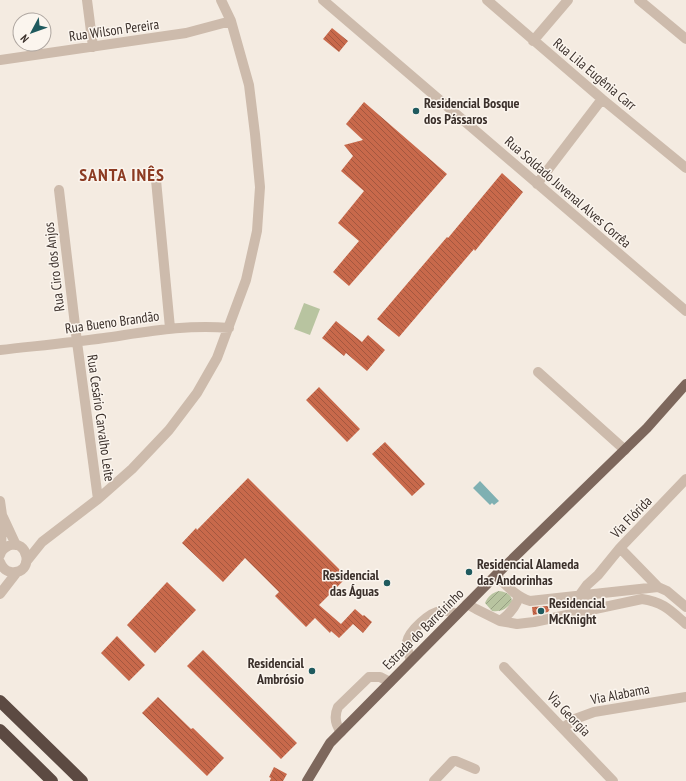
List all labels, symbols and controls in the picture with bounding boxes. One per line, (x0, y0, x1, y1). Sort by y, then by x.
north arrow (12, 12, 52, 52)
street label: Rua Wilson Pereira (68, 15, 160, 45)
text: N (17, 32, 32, 45)
street label: Rua Lila Eugênia Carr (550, 34, 640, 114)
place label: Residencial Bosque dos Pássaros (424, 94, 520, 128)
marker: Residencial Bosque dos Pássaros (411, 106, 421, 116)
street label: Rua Soldado Juvenal Alves Corrêa (501, 132, 635, 252)
district label: SANTA INÊS (79, 163, 165, 186)
street label: Rua Ciro dos Anjos (40, 221, 68, 313)
street label: Rua Bueno Brandão (64, 306, 160, 338)
street label: Rua Cesário Carvalho Leite (83, 353, 119, 483)
street label: Via Flórida (606, 492, 655, 543)
place label: Residencial Alameda das Andorinhas (477, 555, 579, 589)
place label: Residencial das Águas (323, 566, 380, 600)
marker: Residencial Alameda das Andorinhas (464, 567, 474, 577)
marker: Residencial das Águas (382, 578, 392, 588)
street label: Estrada do Barreirinho (379, 585, 467, 673)
place label: Residencial McKnight (549, 594, 606, 628)
marker: Residencial McKnight (536, 606, 546, 616)
place label: Residencial Ambrósio (248, 654, 305, 688)
marker: Residencial Ambrósio (307, 666, 317, 676)
street label: Via Alabama (588, 679, 651, 709)
street label: Via Georgia (543, 687, 595, 740)

